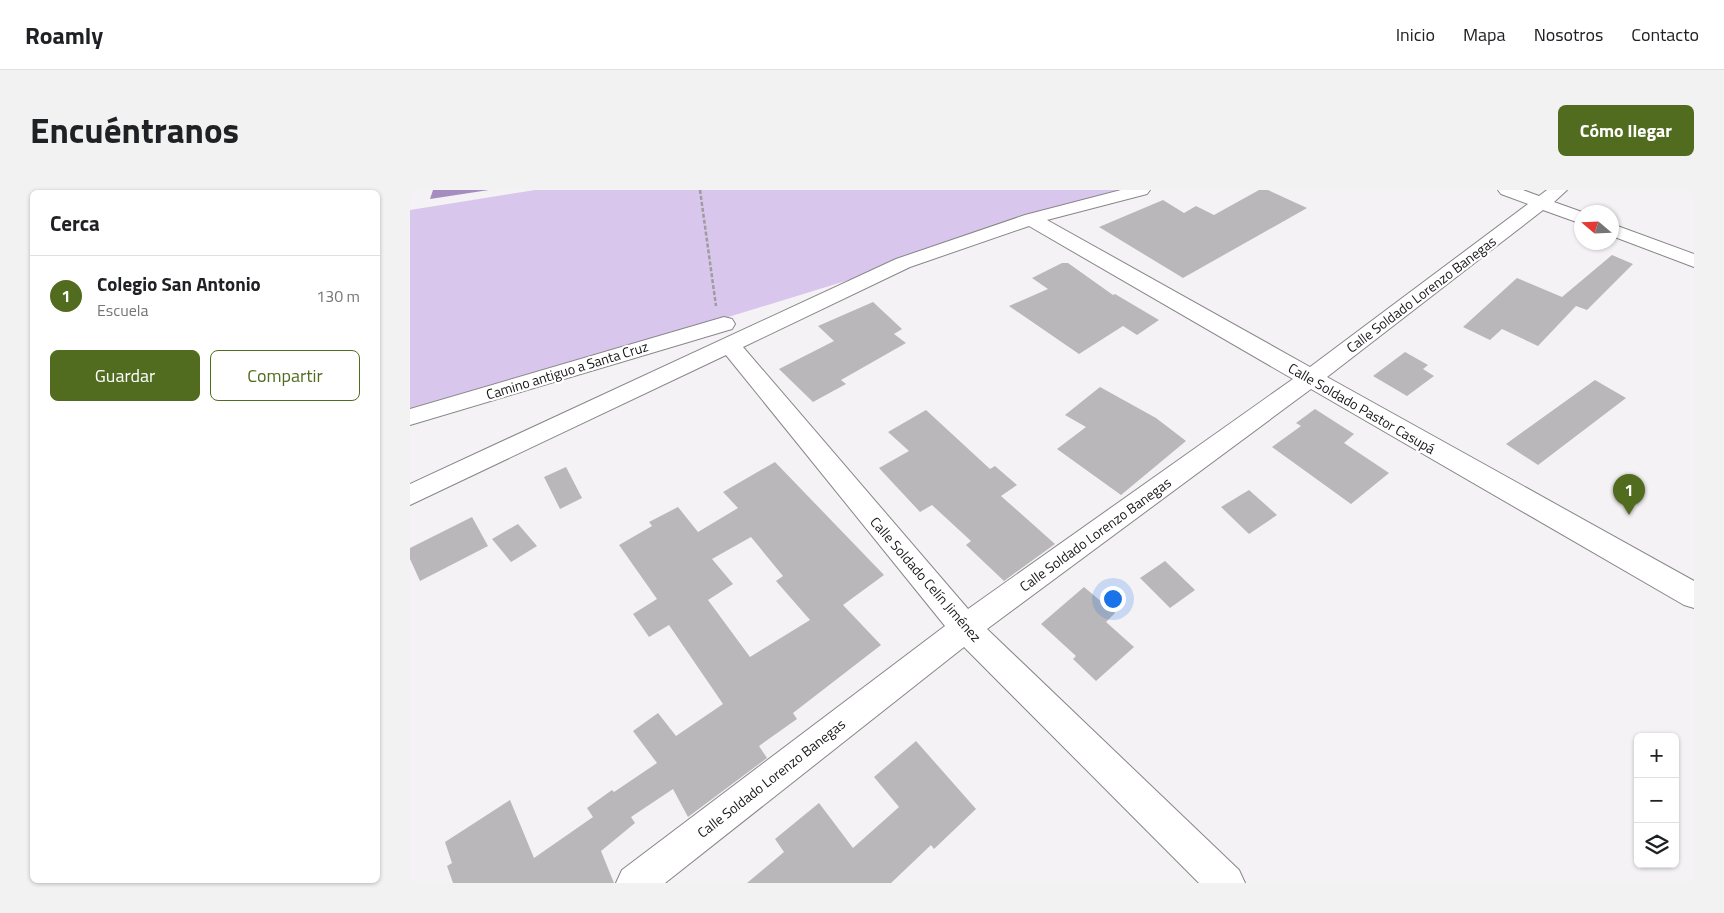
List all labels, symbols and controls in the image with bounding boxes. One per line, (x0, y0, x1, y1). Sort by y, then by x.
text: Roamly (25, 17, 103, 53)
text: Inicio (1396, 21, 1435, 48)
text: Mapa (1463, 21, 1506, 48)
text: Nosotros (1534, 21, 1603, 48)
text: Contacto (1631, 21, 1699, 48)
text: Encuéntranos (30, 103, 239, 157)
button: Cómo llegar (1558, 105, 1694, 156)
north arrow (1574, 205, 1619, 250)
text: Cerca (50, 207, 100, 239)
street label: Calle Soldado Lorenzo Banegas (1342, 231, 1500, 357)
text: Colegio San Antonio (97, 269, 261, 298)
text: 1 (62, 284, 70, 308)
text: 130 m (316, 284, 360, 308)
text: Escuela (97, 298, 149, 322)
street label: Camino antiguo a Santa Cruz (483, 335, 651, 405)
button: Guardar (50, 350, 200, 401)
button: Compartir (210, 350, 360, 401)
street label: Calle Soldado Pastor Casupá (1285, 357, 1439, 459)
street label: Calle Soldado Lorenzo Banegas (1015, 472, 1175, 596)
pin: 1 (1613, 474, 1645, 515)
street label: Calle Soldado Celín Jiménez (866, 512, 986, 646)
your location (1100, 586, 1126, 612)
street label: Calle Soldado Lorenzo Banegas (693, 713, 849, 843)
map controls (1634, 733, 1679, 868)
button: + (1634, 733, 1679, 778)
button: − (1634, 778, 1679, 823)
button: layers (1634, 823, 1679, 868)

